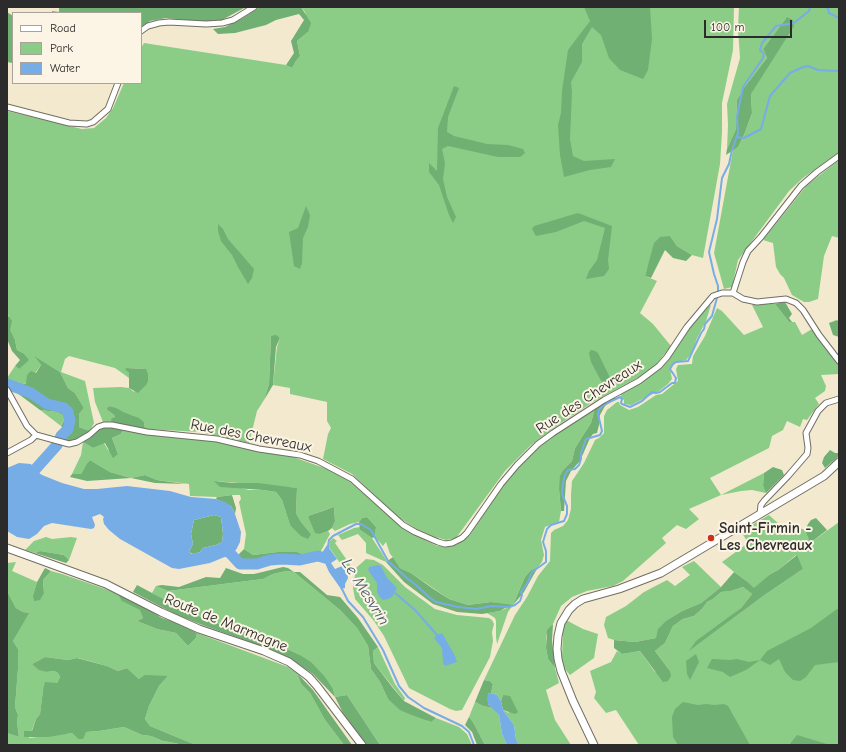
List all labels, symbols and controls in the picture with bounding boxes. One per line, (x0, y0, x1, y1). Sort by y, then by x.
legend (12, 12, 142, 84)
scale bar (706, 12, 794, 38)
text: 100 m (711, 20, 744, 34)
text: Road (50, 21, 76, 35)
text: Park (50, 41, 73, 55)
text: Water (50, 61, 80, 75)
street label: Rue des Chevreaux (533, 356, 645, 438)
street label: Rue des Chevreaux (189, 415, 313, 457)
place label: Saint-Firmin - Les Chevreaux (719, 520, 812, 555)
marker: Saint-Firmin - Les Chevreaux (706, 533, 716, 543)
water label: Le Mesvrin (337, 555, 393, 629)
street label: Route de Marmagne (162, 590, 290, 656)

